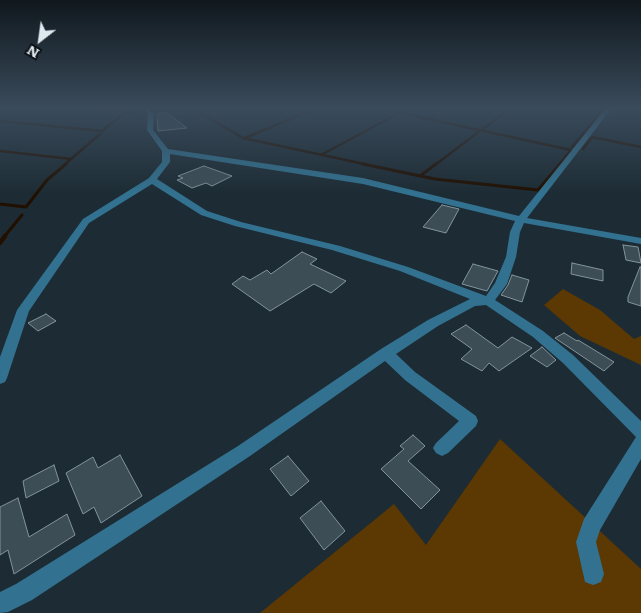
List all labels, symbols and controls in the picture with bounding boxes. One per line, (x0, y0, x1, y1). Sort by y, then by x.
north arrow (15, 15, 65, 65)
text: N (22, 41, 43, 65)

